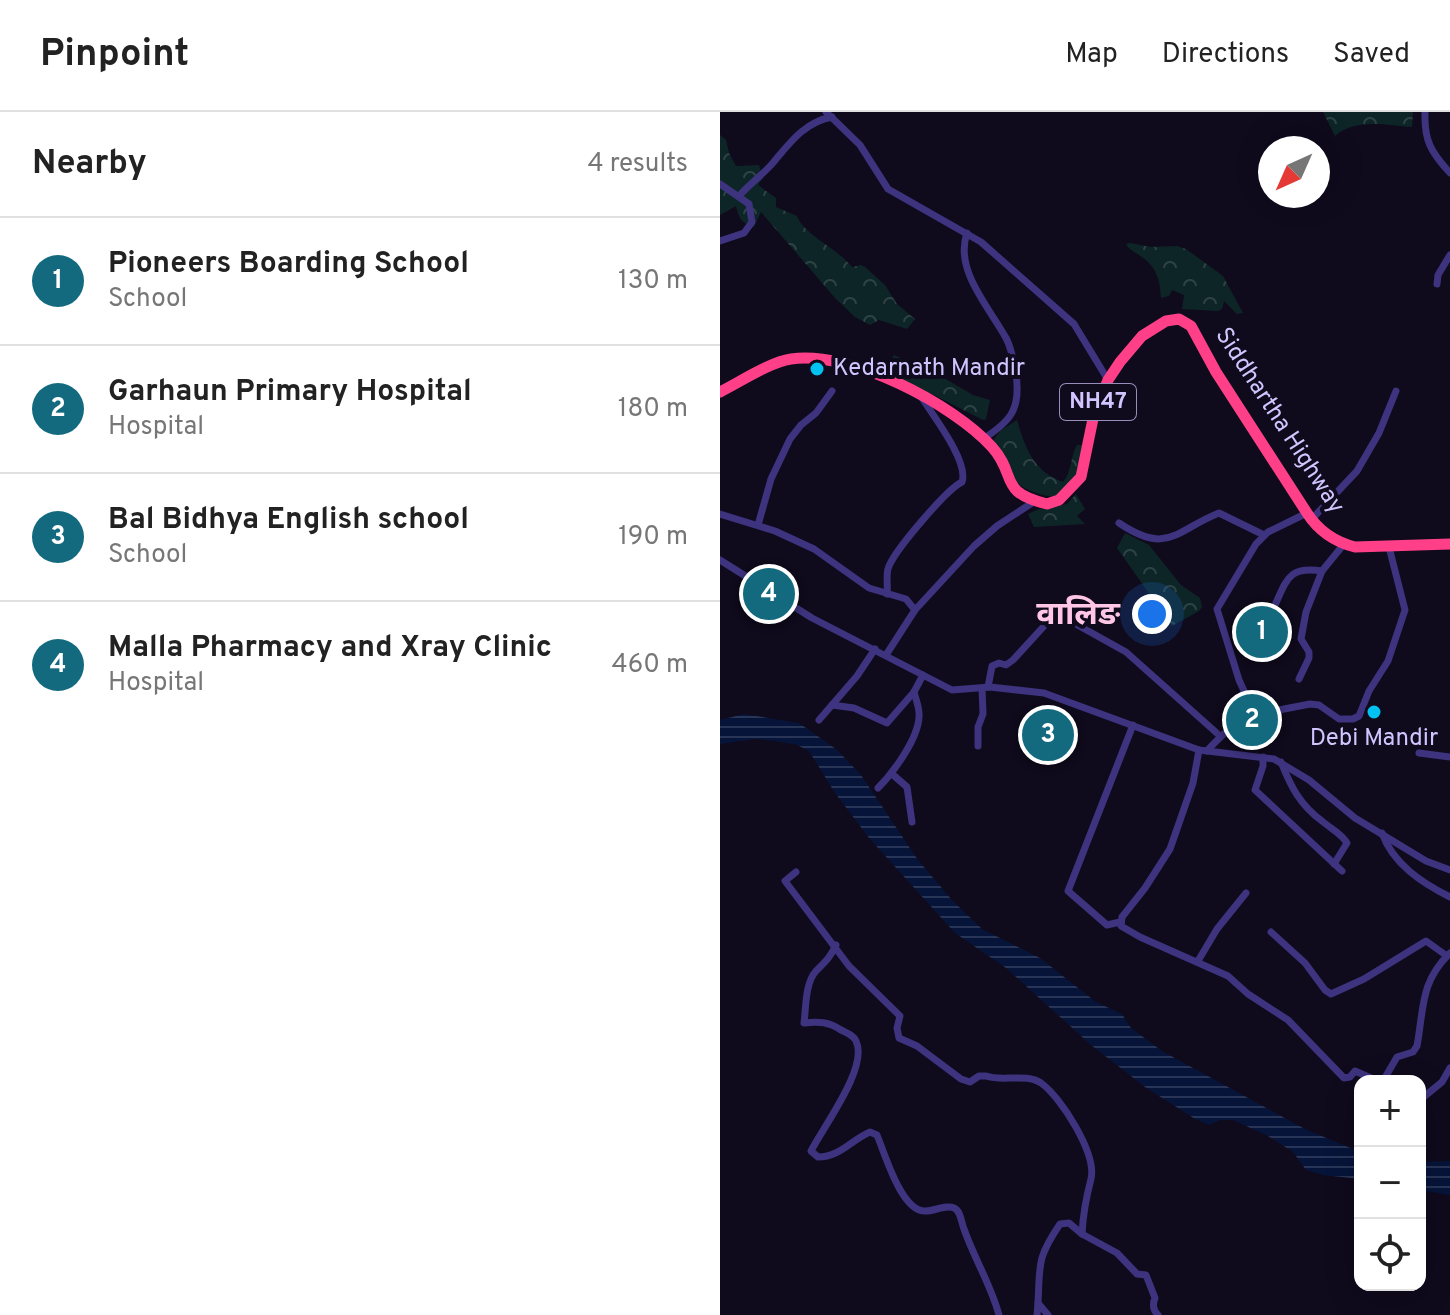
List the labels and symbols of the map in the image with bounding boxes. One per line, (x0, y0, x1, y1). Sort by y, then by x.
north arrow (1258, 136, 1330, 208)
street label: Siddhartha Highway (1208, 322, 1350, 520)
place label: Kedarnath Mandir (833, 354, 1025, 384)
marker: Kedarnath Mandir (808, 360, 826, 378)
road number: NH47 (1060, 384, 1136, 420)
pin: 4 (743, 564, 795, 624)
your location (1132, 594, 1172, 634)
district label: वालिङ (1036, 595, 1121, 636)
pin: 1 (1236, 602, 1288, 662)
pin: 2 (1226, 690, 1278, 750)
marker: Debi Mandir (1365, 703, 1383, 721)
pin: 3 (1022, 705, 1074, 765)
place label: Debi Mandir (1310, 724, 1438, 754)

